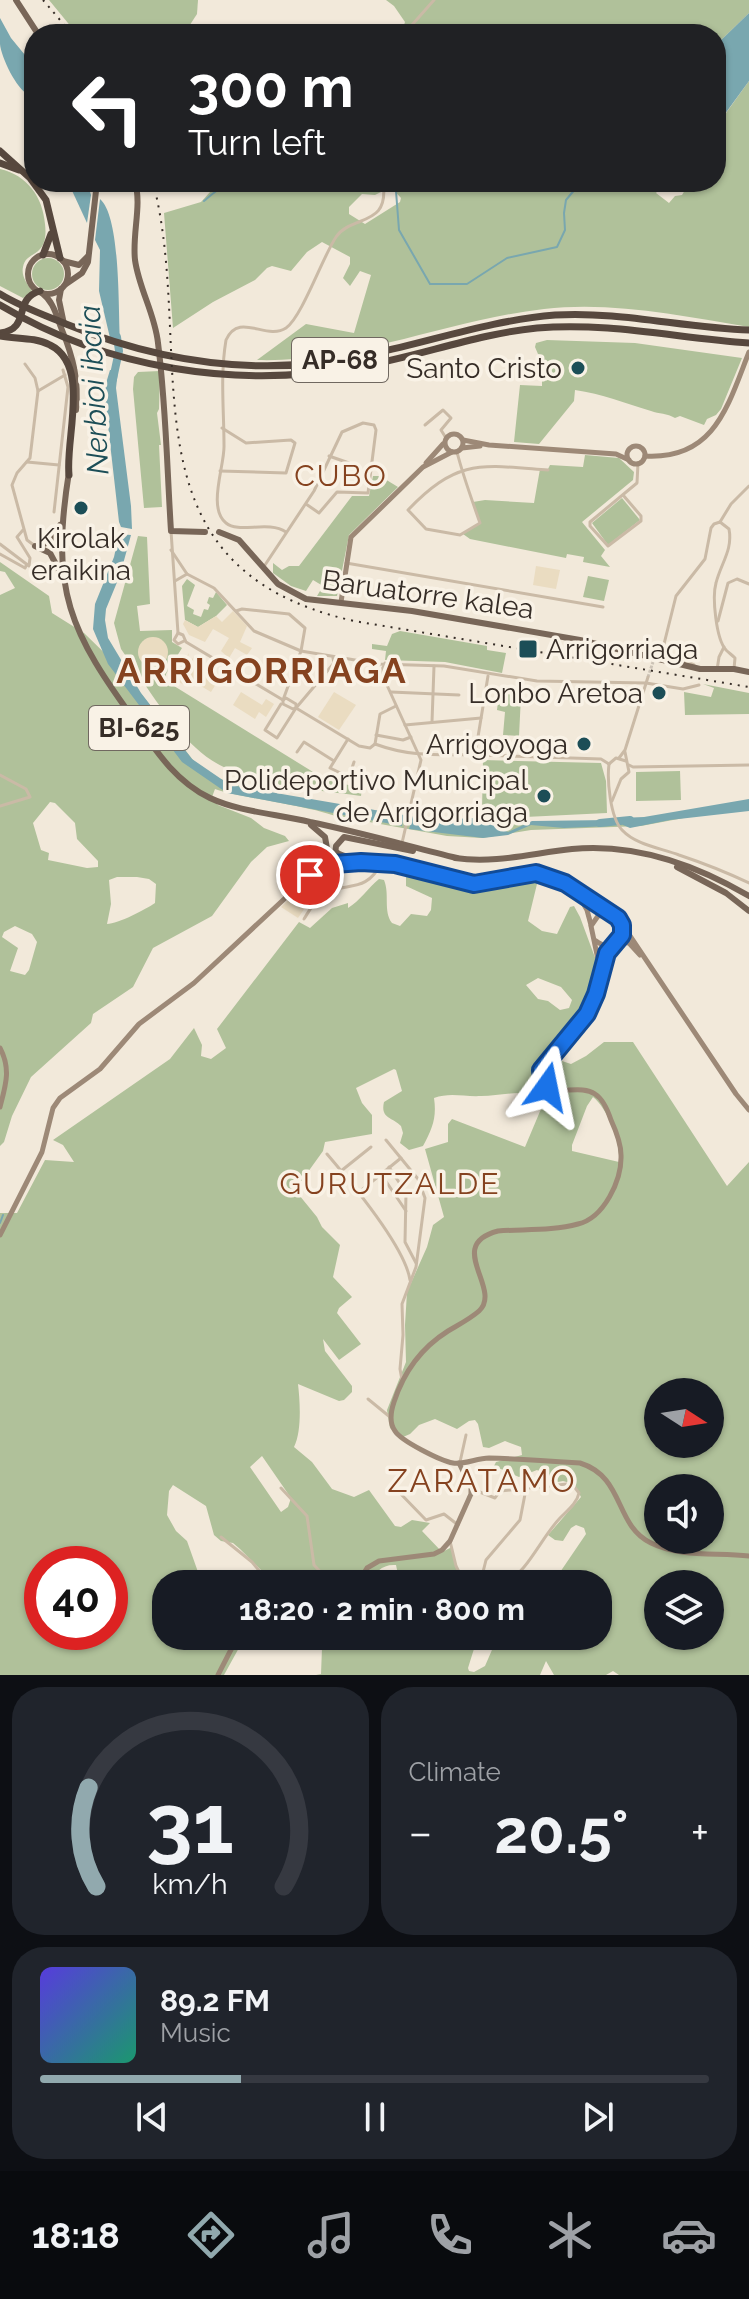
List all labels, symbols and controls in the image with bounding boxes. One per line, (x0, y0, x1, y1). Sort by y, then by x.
text: 300 m (188, 54, 354, 120)
icon: left (56, 56, 160, 160)
text: Turn left (188, 121, 326, 163)
water label: Nerbioi ibaia (72, 304, 115, 476)
road number: AP-68 (292, 338, 388, 382)
place label: Santo Cristo (406, 352, 562, 385)
marker: Santo Cristo (569, 359, 587, 377)
district label: CUBO (294, 458, 388, 493)
marker: Kirolak eraikina (72, 499, 90, 517)
place label: Kirolak eraikina (31, 522, 131, 587)
street label: Baruatorre kalea (320, 563, 536, 626)
place label: Arrigorriaga (546, 633, 698, 666)
marker: Arrigorriaga (517, 638, 539, 660)
district label: ARRIGORRIAGA (116, 649, 408, 691)
place label: Lonbo Aretoa (468, 677, 643, 710)
marker: Lonbo Aretoa (650, 684, 668, 702)
road number: BI-625 (89, 706, 189, 750)
place label: Arrigoyoga (426, 728, 568, 761)
marker: Arrigoyoga (575, 735, 593, 753)
place label: Polideportivo Municipal de Arrigorriaga (224, 764, 528, 829)
marker: Polideportivo Municipal de Arrigorriaga (535, 787, 553, 805)
pin (276, 841, 344, 909)
icon: arrive (288, 853, 332, 897)
position arrow (505, 1045, 589, 1129)
district label: GURUTZALDE (279, 1166, 501, 1201)
north arrow (644, 1378, 724, 1458)
map controls (644, 1378, 724, 1650)
district label: ZARATAMO (387, 1462, 577, 1499)
button: sound (644, 1474, 724, 1554)
speed limit sign: 40 (24, 1546, 128, 1650)
button: layers (644, 1570, 724, 1650)
text: 18:20 · 2 min · 800 m (239, 1592, 525, 1627)
text: Climate (409, 1757, 501, 1787)
text: 31 (146, 1775, 234, 1872)
text: 20.5° (494, 1797, 629, 1867)
text: − (409, 1807, 432, 1858)
text: + (691, 1807, 709, 1858)
text: km/h (153, 1867, 228, 1901)
text: 89.2 FM (160, 1983, 270, 2018)
text: Music (160, 2018, 231, 2048)
icon: previous (130, 2095, 174, 2139)
icon: pause (353, 2095, 397, 2139)
icon: next (576, 2095, 620, 2139)
icon: directions (183, 2207, 239, 2263)
icon: music (303, 2207, 359, 2263)
icon: phone (422, 2207, 478, 2263)
icon: climate (542, 2207, 598, 2263)
icon: car (661, 2207, 717, 2263)
text: 18:18 (32, 2214, 120, 2256)

